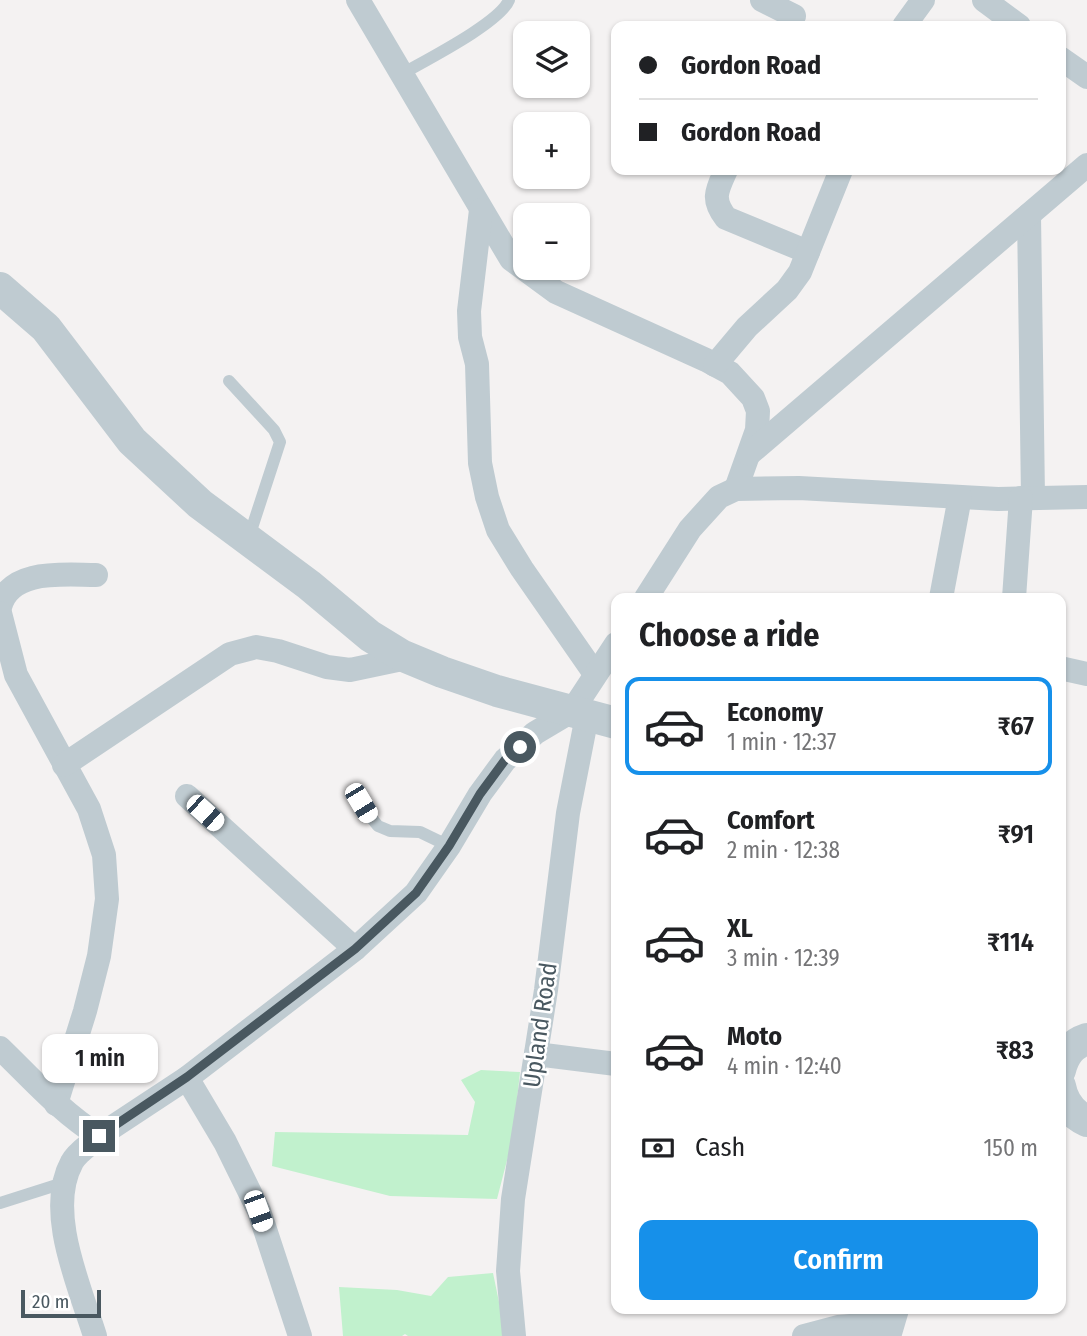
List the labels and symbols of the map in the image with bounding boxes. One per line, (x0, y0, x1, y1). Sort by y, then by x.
route start (504, 731, 536, 763)
car (342, 780, 381, 826)
car (183, 791, 228, 835)
street label: Upland Road (517, 961, 563, 1089)
callout: 1 min (41, 1034, 157, 1084)
route end (83, 1120, 115, 1152)
car (241, 1188, 276, 1234)
scale bar (21, 1287, 102, 1319)

